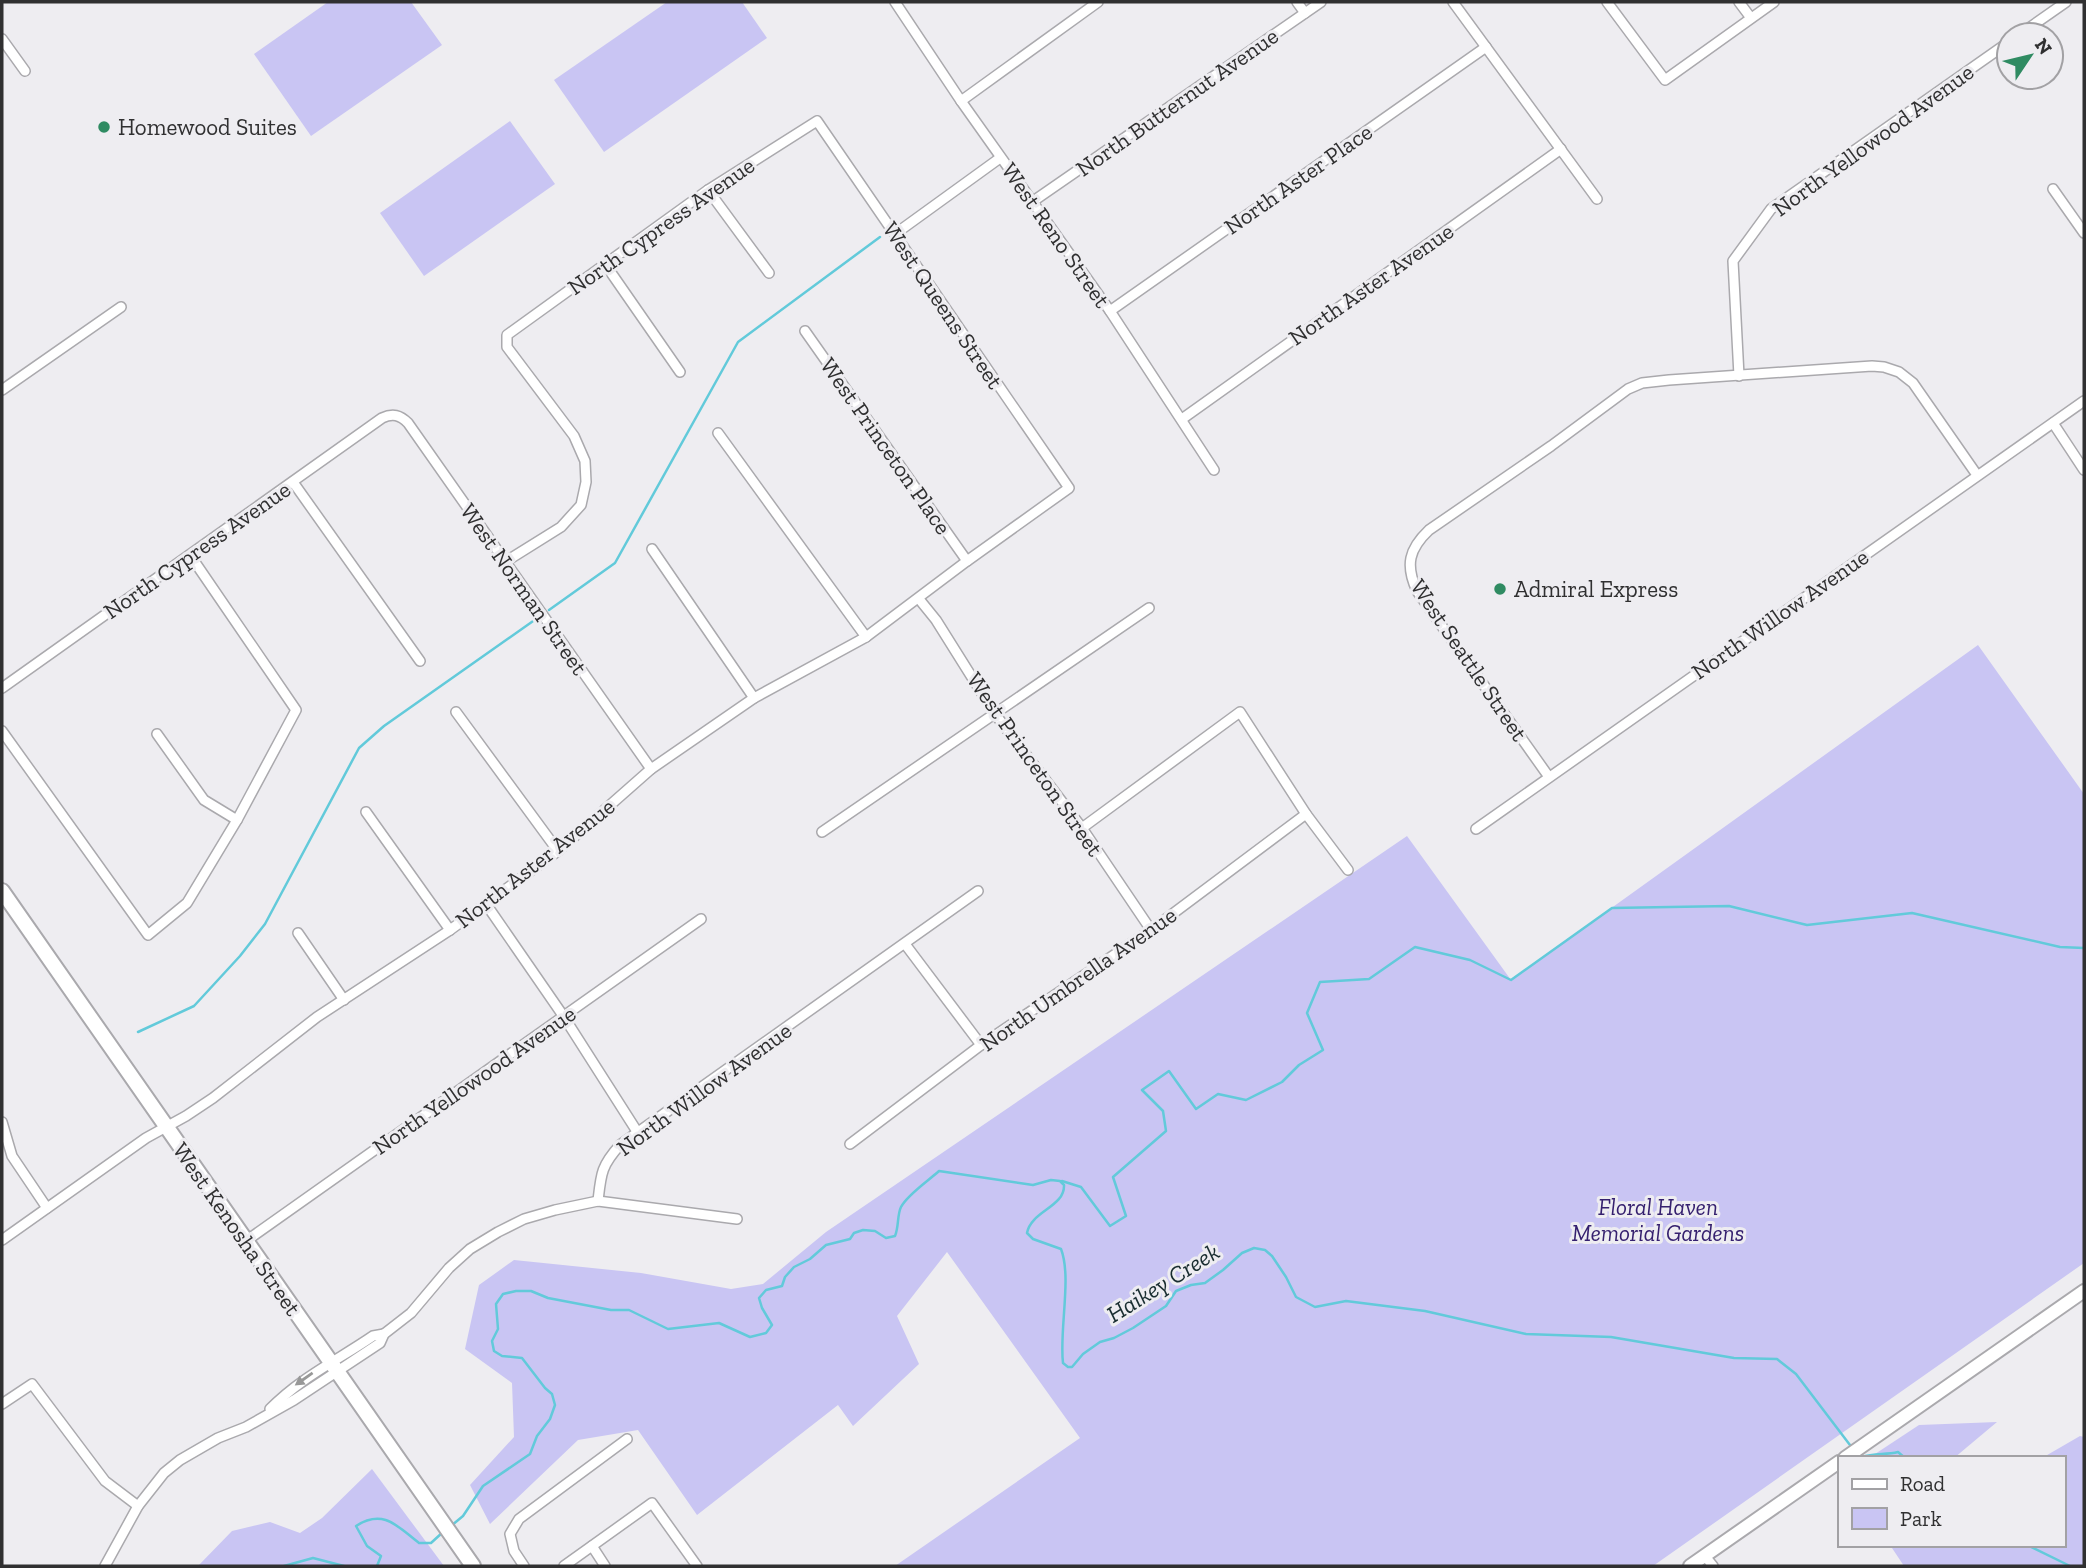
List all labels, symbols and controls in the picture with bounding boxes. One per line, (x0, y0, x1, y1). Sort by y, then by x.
north arrow (1995, 21, 2065, 91)
street label: North Butternut Avenue (1070, 22, 1284, 182)
text: N (2030, 34, 2057, 59)
street label: North Yellowood Avenue (1767, 58, 1979, 222)
place label: Homewood Suites (118, 113, 297, 141)
street label: North Aster Place (1219, 118, 1377, 240)
marker: Homewood Suites (96, 119, 112, 135)
street label: North Cypress Avenue (562, 151, 760, 301)
street label: West Reno Street (996, 157, 1117, 313)
street label: West Queens Street (877, 216, 1010, 394)
street label: North Aster Avenue (1283, 217, 1459, 351)
street label: West Princeton Place (814, 352, 958, 540)
street label: North Cypress Avenue (98, 475, 296, 625)
street label: West Norman Street (454, 498, 594, 681)
street label: North Willow Avenue (1686, 542, 1874, 686)
street label: West Seattle Street (1405, 574, 1534, 747)
place label: Admiral Express (1514, 575, 1678, 603)
marker: Admiral Express (1492, 581, 1508, 597)
street label: West Princeton Street (961, 667, 1109, 862)
street label: North Aster Avenue (450, 792, 620, 934)
street label: North Umbrella Avenue (974, 901, 1182, 1057)
street label: North Yellowood Avenue (367, 999, 581, 1161)
street label: North Willow Avenue (611, 1016, 797, 1162)
street label: West Kenosha Street (167, 1137, 308, 1321)
park label: Floral Haven Memorial Gardens (1572, 1193, 1744, 1247)
water label: Haikey Creek (1101, 1236, 1225, 1329)
one-way arrow (295, 1372, 313, 1386)
legend (1838, 1456, 2065, 1547)
text: Road (1900, 1471, 1946, 1496)
text: Park (1900, 1506, 1942, 1531)

